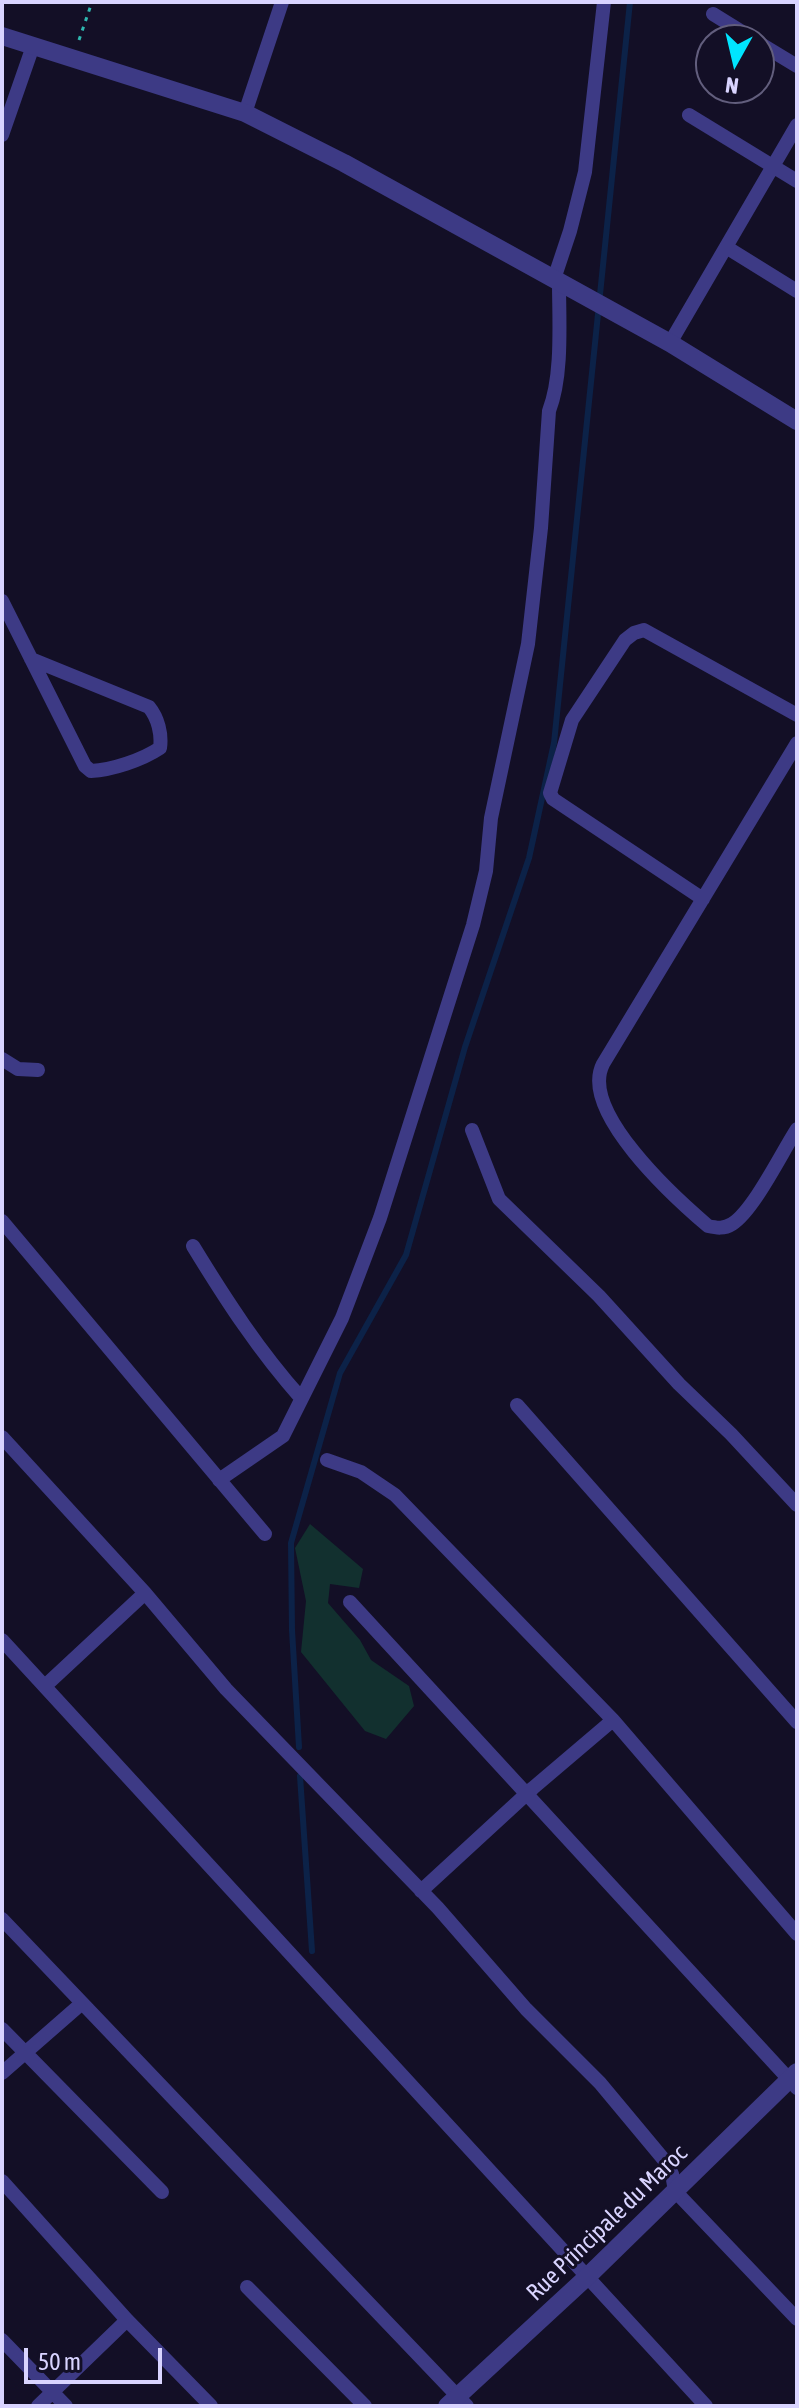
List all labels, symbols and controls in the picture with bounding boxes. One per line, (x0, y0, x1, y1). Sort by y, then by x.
north arrow (695, 24, 775, 104)
text: N (724, 72, 740, 100)
street label: Rue Principale du Maroc (521, 2139, 693, 2307)
scale bar (28, 2332, 166, 2382)
text: 50 m (38, 2348, 81, 2375)

